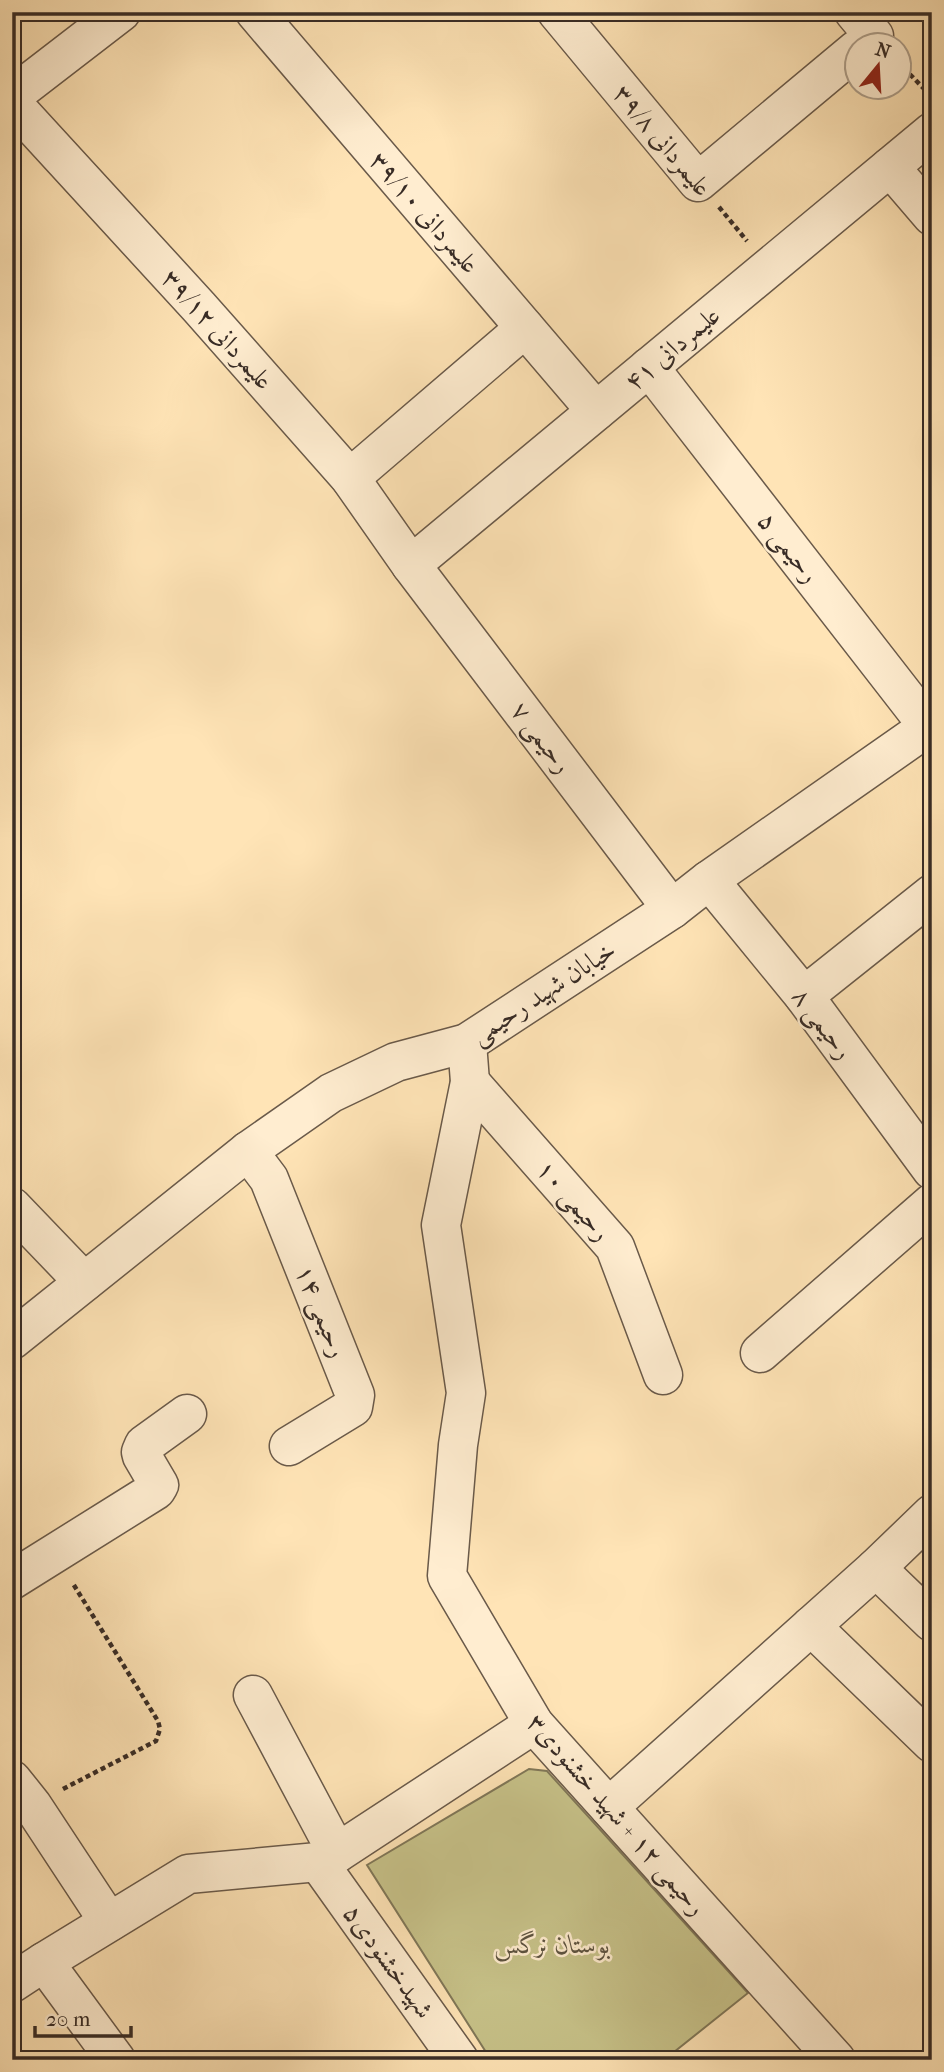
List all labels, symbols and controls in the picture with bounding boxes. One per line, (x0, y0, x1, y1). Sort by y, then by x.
north arrow (842, 32, 912, 102)
text: N (873, 38, 894, 64)
street label: علیمردانی ۳۹/۸ (606, 78, 718, 203)
street label: علیمردانی ۳۹/۱۰ (362, 145, 486, 280)
street label: علیمردانی ۳۹/۱۲ (155, 263, 280, 397)
street label: علیمردانی ۴۱ (618, 300, 727, 398)
street label: رحیمی ۵ (750, 506, 826, 590)
street label: رحیمی ۷ (503, 695, 579, 780)
street label: خیابان شهید رحیمی (465, 934, 623, 1053)
street label: رحیمی ۸ (784, 981, 860, 1066)
street label: رحیمی ۱۰ (529, 1154, 617, 1248)
street label: رحیمی ۱۴ (287, 1260, 354, 1363)
street label: رحیمی ۱۲ + شهید خشنودی۳ (519, 1707, 713, 1923)
street label: شهیدخشنودی۵ (336, 1898, 440, 2025)
park label: بوستان نرگس (493, 1929, 611, 1962)
scale bar (35, 1995, 131, 2039)
text: 20 m (46, 2007, 91, 2031)

